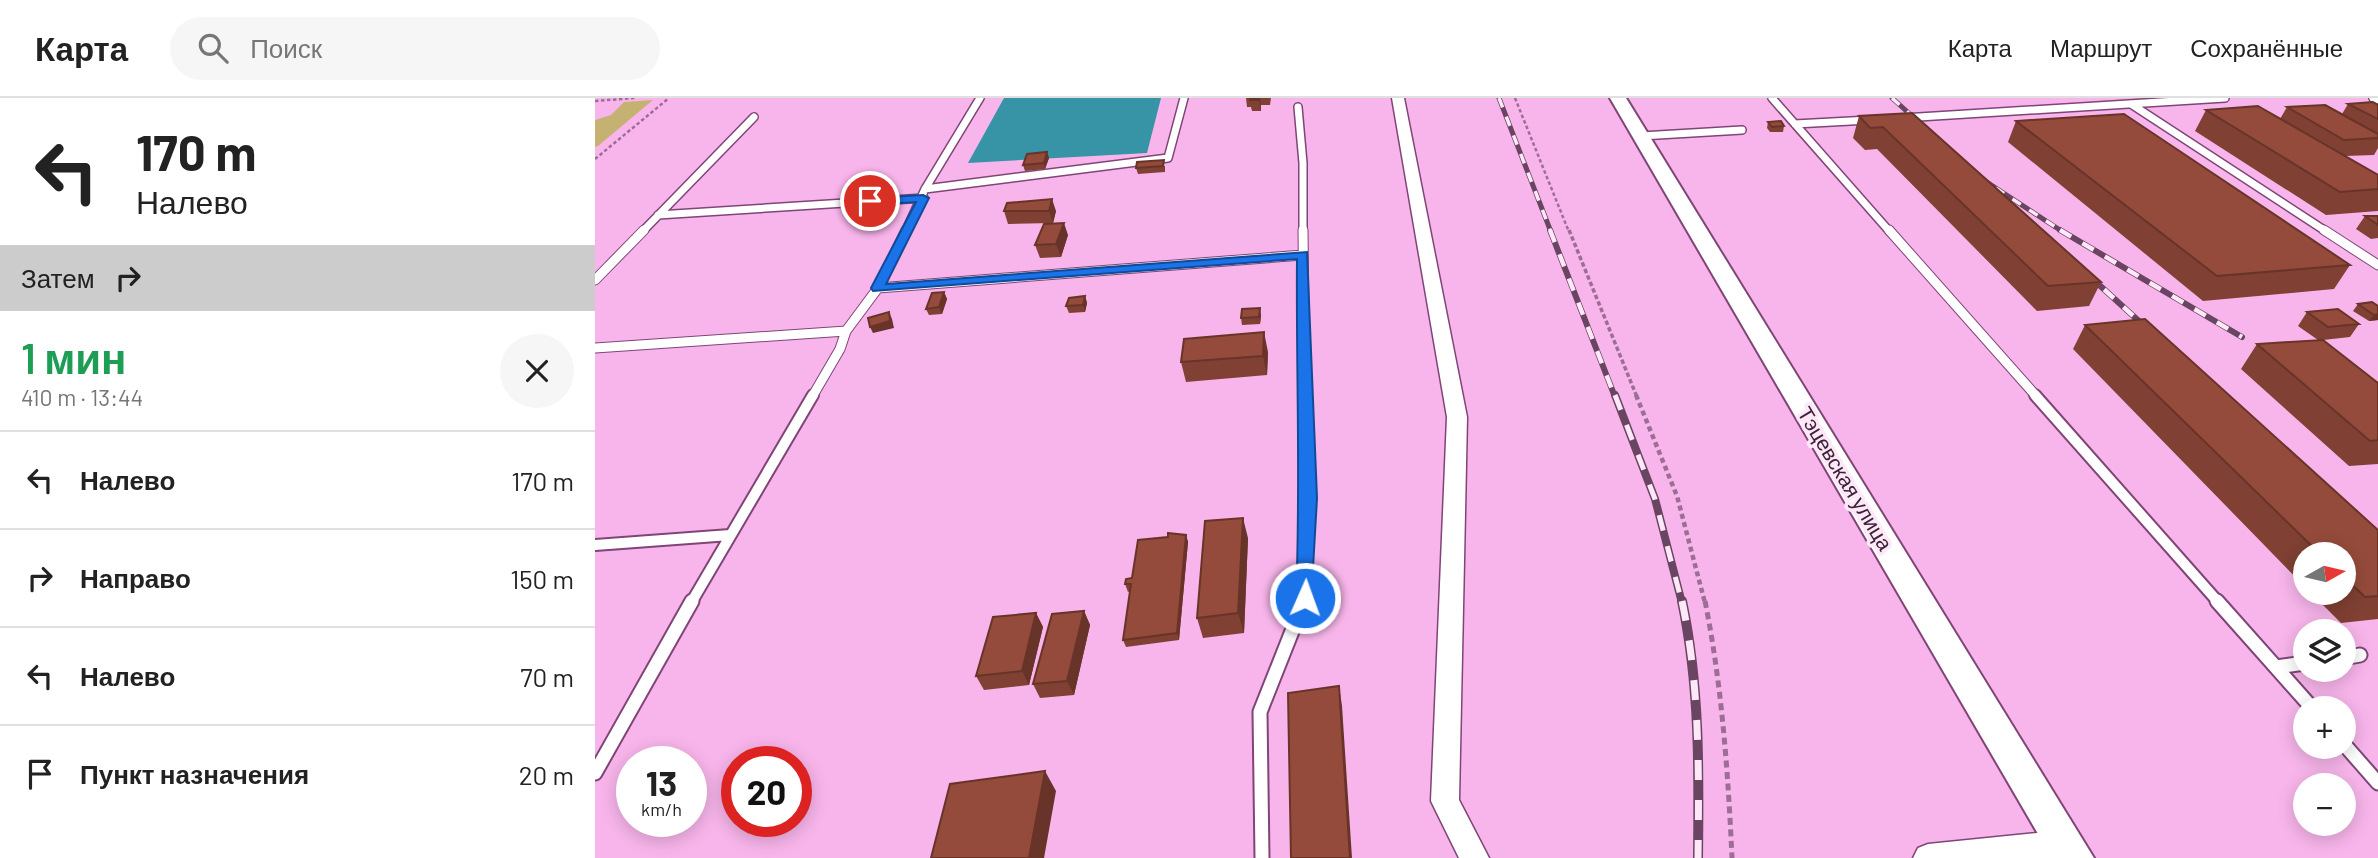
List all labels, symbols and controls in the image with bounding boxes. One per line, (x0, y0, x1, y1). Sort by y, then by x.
search box (170, 17, 660, 80)
text: Карта (35, 28, 128, 68)
icon: search (194, 29, 232, 67)
text: Поиск (250, 32, 322, 63)
text: Карта (1948, 33, 2012, 62)
text: Маршрут (2050, 33, 2152, 62)
text: Сохранённые (2190, 33, 2343, 62)
text: 170 m (136, 122, 256, 181)
icon: left (21, 126, 112, 217)
pin (840, 171, 900, 231)
text: Налево (136, 182, 248, 220)
icon: arrive (851, 182, 889, 220)
icon: right (109, 259, 147, 297)
text: Затем (21, 262, 95, 293)
text: 1 мин (21, 332, 126, 382)
button: close (500, 334, 574, 408)
text: 410 m · 13:44 (21, 383, 143, 411)
street label: Тэцевская улица (1793, 402, 1899, 555)
icon: left (21, 461, 59, 499)
text: Налево (80, 464, 175, 495)
text: 170 m (511, 465, 574, 496)
north arrow (2293, 542, 2355, 606)
map controls (2293, 542, 2356, 836)
icon: right (21, 559, 59, 597)
position arrow (1268, 561, 1342, 635)
text: Направо (80, 562, 191, 593)
text: 150 m (510, 563, 574, 594)
button: layers (2293, 619, 2356, 682)
icon: left (21, 657, 59, 695)
text: Налево (80, 660, 175, 691)
text: 70 m (520, 661, 574, 692)
button: + (2293, 696, 2356, 759)
speed limit sign: 20 (721, 746, 812, 837)
icon: arrive (21, 755, 59, 793)
text: Пункт назначения (80, 758, 309, 789)
text: 20 m (519, 759, 574, 790)
text: 13 (646, 761, 677, 803)
button: − (2293, 773, 2356, 836)
text: km/h (641, 798, 682, 820)

